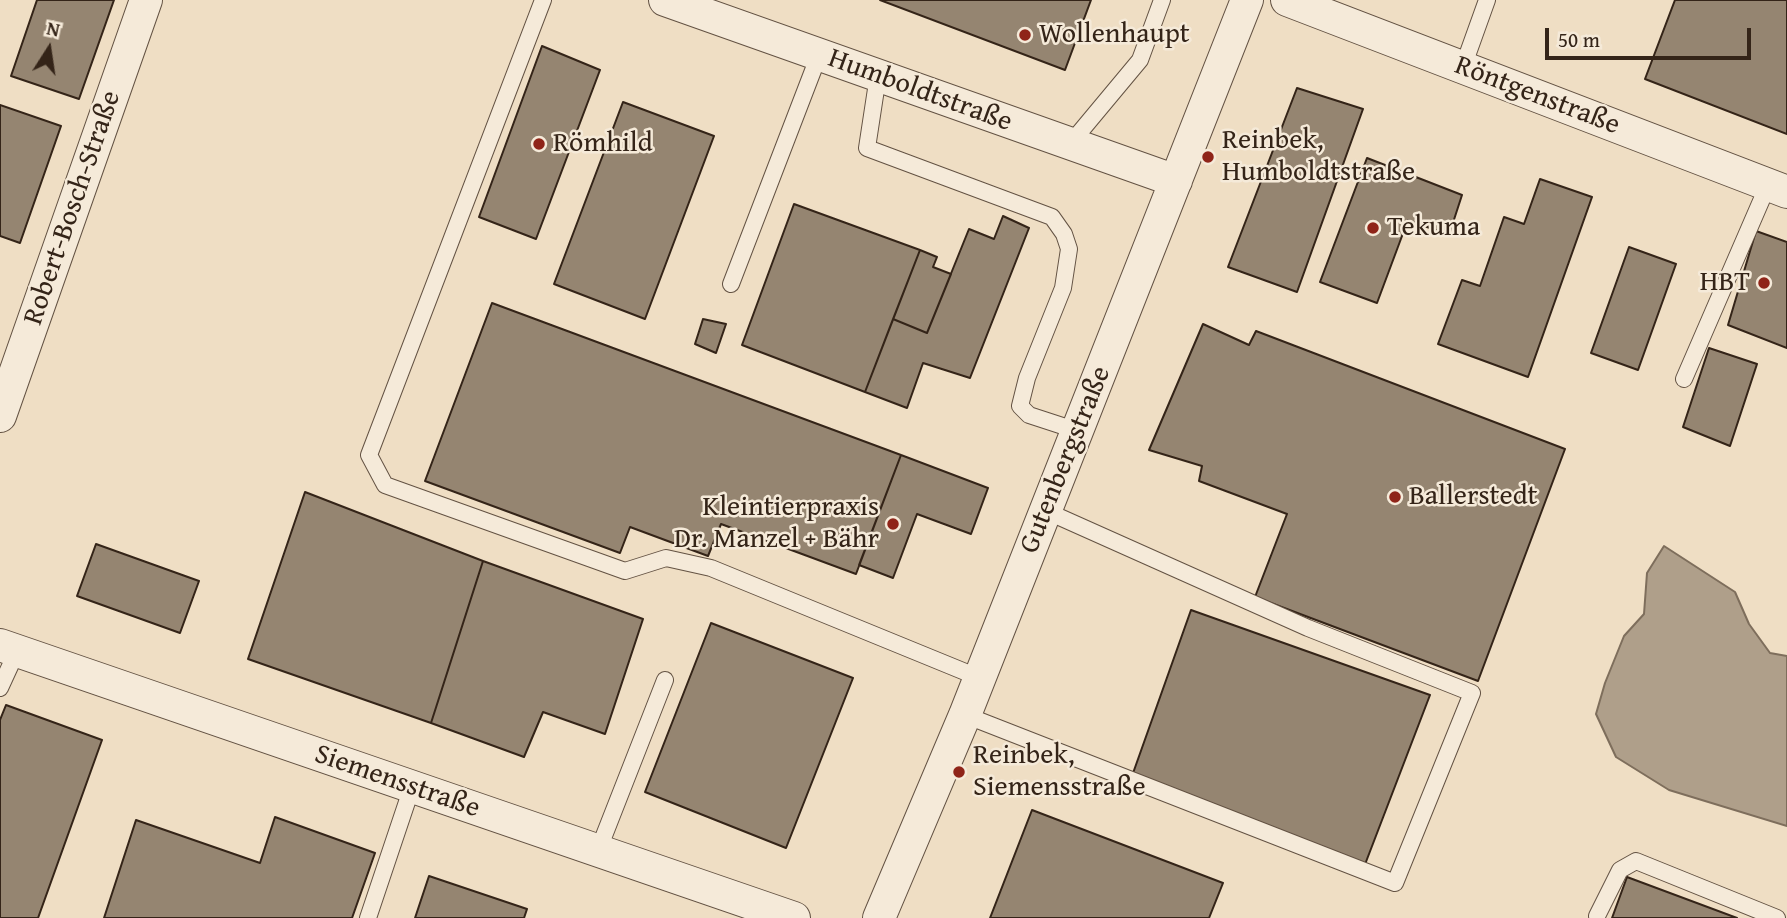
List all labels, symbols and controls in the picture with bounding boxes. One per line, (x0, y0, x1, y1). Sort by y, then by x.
text: N (44, 13, 62, 43)
north arrow (14, 14, 84, 84)
scale bar (1549, 14, 1756, 58)
place label: Wollenhaupt (1039, 18, 1190, 52)
text: 50 m (1558, 24, 1600, 55)
marker: Wollenhaupt (1017, 27, 1033, 43)
street label: Humboldtstraße (824, 42, 1016, 140)
street label: Röntgenstraße (1450, 49, 1624, 143)
street label: Robert-Bosch-Straße (17, 87, 129, 329)
place label: Reinbek, Humboldtstraße (1222, 124, 1415, 190)
place label: Römhild (553, 127, 653, 161)
marker: Römhild (531, 136, 547, 152)
marker: Reinbek, Humboldtstraße (1200, 149, 1216, 165)
place label: Tekuma (1387, 211, 1480, 245)
marker: Tekuma (1365, 220, 1381, 236)
place label: HBT (1700, 266, 1750, 300)
marker: HBT (1756, 275, 1772, 291)
street label: Gutenbergstraße (1013, 362, 1119, 558)
place label: Ballerstedt (1409, 480, 1537, 514)
marker: Ballerstedt (1387, 489, 1403, 505)
place label: Kleintierpraxis Dr. Manzel + Bähr (674, 491, 879, 557)
marker: Kleintierpraxis Dr. Manzel + Bähr (885, 516, 901, 532)
street label: Siemensstraße (310, 738, 484, 826)
place label: Reinbek, Siemensstraße (973, 739, 1146, 805)
marker: Reinbek, Siemensstraße (951, 764, 967, 780)

